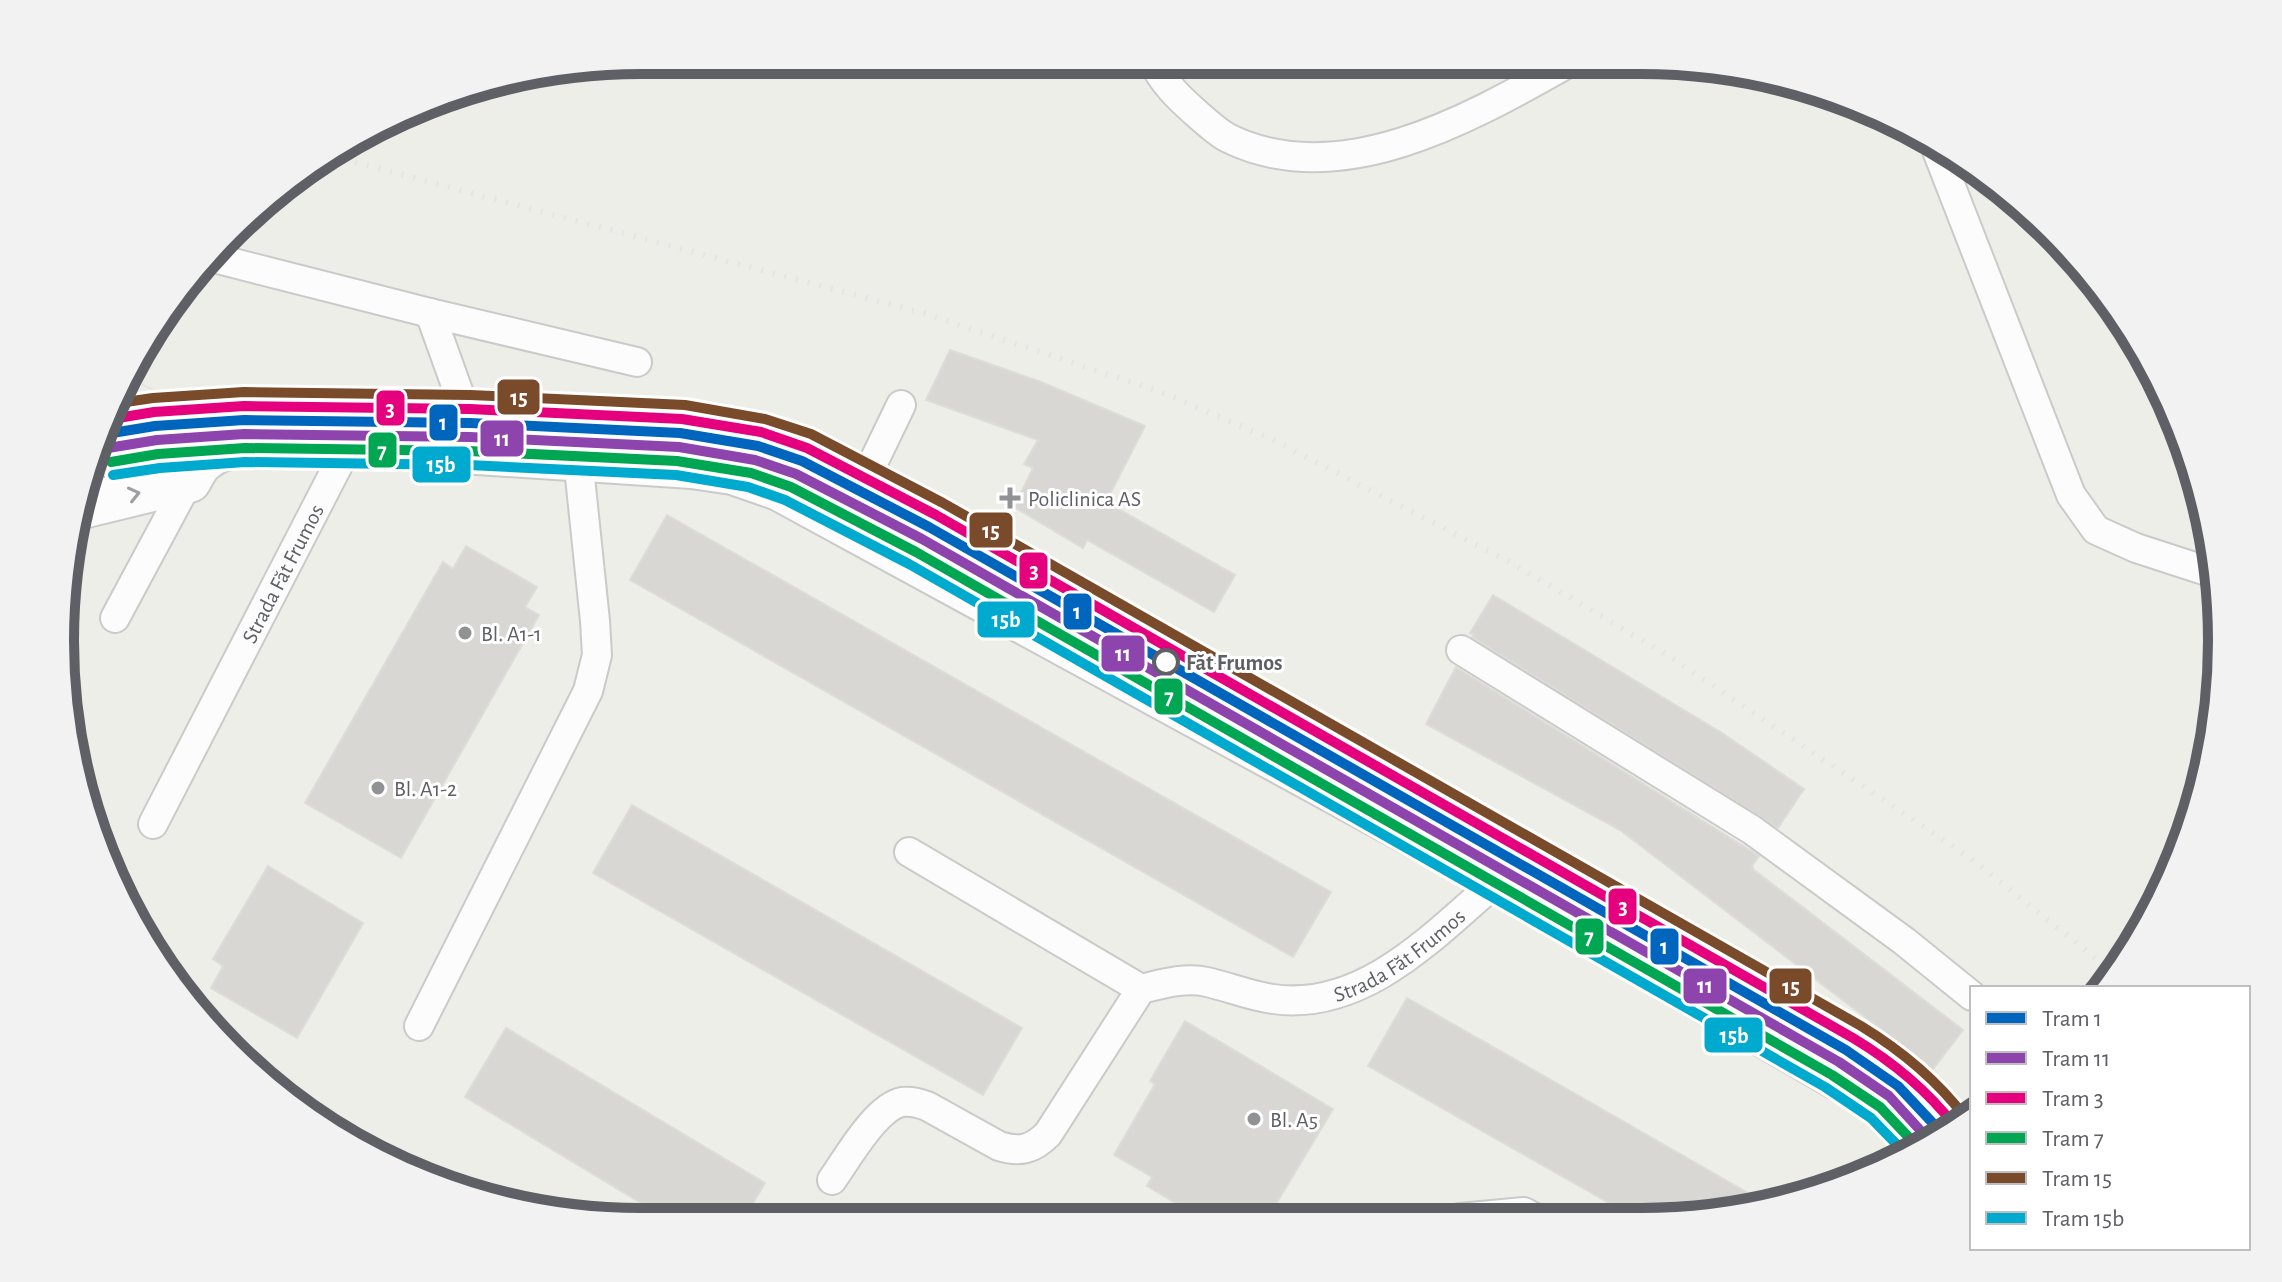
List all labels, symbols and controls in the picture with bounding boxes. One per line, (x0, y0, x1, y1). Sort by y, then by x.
line badge: 15 (496, 378, 541, 416)
text: 15 (510, 387, 528, 409)
line badge: 3 (375, 389, 406, 427)
text: 3 (385, 398, 395, 420)
line badge: 1 (428, 403, 459, 442)
text: 1 (439, 412, 447, 434)
line badge: 11 (479, 419, 525, 458)
text: 11 (494, 428, 510, 450)
line badge: 7 (367, 431, 398, 469)
text: 7 (377, 440, 387, 462)
line badge: 15b (411, 445, 472, 484)
text: 15b (427, 454, 455, 476)
one-way arrow (126, 486, 140, 503)
marker: Policlinica AS (999, 487, 1021, 509)
place label: Policlinica AS (1028, 488, 1141, 510)
street label: Strada Făt Frumos (238, 501, 328, 647)
line badge: 15 (968, 511, 1014, 549)
text: 15 (982, 520, 1000, 542)
line badge: 3 (1018, 551, 1049, 590)
text: 3 (1029, 560, 1039, 582)
line badge: 1 (1062, 592, 1093, 631)
line badge: 15b (976, 600, 1036, 639)
text: 1 (1073, 601, 1081, 623)
text: 15b (992, 609, 1020, 631)
place label: Bl. A1-1 (481, 623, 542, 645)
marker: Bl. A1-1 (456, 624, 474, 642)
line badge: 11 (1100, 634, 1146, 673)
text: 11 (1115, 643, 1131, 665)
marker: Făt Frumos (1153, 649, 1179, 675)
place label: Făt Frumos (1186, 652, 1282, 674)
line badge: 7 (1153, 677, 1184, 716)
text: 7 (1164, 686, 1174, 708)
place label: Bl. A1-2 (394, 778, 457, 800)
marker: Bl. A1-2 (369, 779, 387, 797)
line badge: 3 (1607, 887, 1638, 926)
text: 3 (1618, 896, 1628, 918)
street label: Strada Făt Frumos (1331, 905, 1469, 1006)
line badge: 7 (1574, 917, 1605, 956)
text: 7 (1584, 926, 1594, 948)
line badge: 1 (1649, 927, 1680, 966)
text: 1 (1660, 936, 1668, 958)
line badge: 11 (1682, 967, 1728, 1005)
line badge: 15 (1768, 967, 1813, 1005)
text: 11 (1697, 975, 1713, 997)
text: 15 (1782, 976, 1800, 998)
legend (1970, 986, 2250, 1250)
text: Tram 1 (2042, 1007, 2102, 1031)
line badge: 15b (1703, 1016, 1764, 1054)
text: 15b (1720, 1025, 1748, 1047)
text: Tram 11 (2042, 1047, 2110, 1071)
text: Tram 3 (2042, 1087, 2104, 1111)
place label: Bl. A5 (1270, 1109, 1318, 1131)
marker: Bl. A5 (1245, 1110, 1263, 1128)
text: Tram 7 (2042, 1127, 2104, 1151)
text: Tram 15 (2042, 1167, 2112, 1191)
text: Tram 15b (2042, 1207, 2124, 1231)

